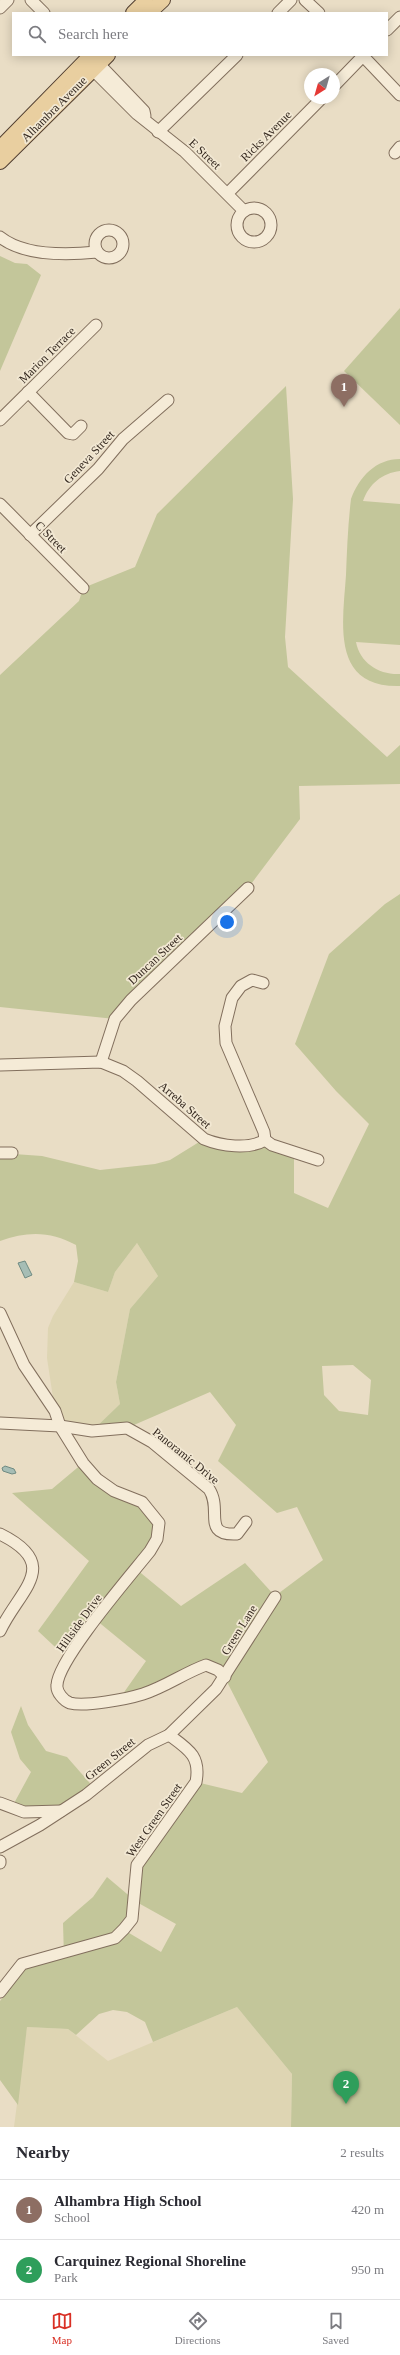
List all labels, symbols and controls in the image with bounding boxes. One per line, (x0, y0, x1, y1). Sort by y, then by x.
search box (12, 12, 388, 56)
icon: search (26, 23, 48, 45)
text: Search here (58, 26, 128, 42)
north arrow (304, 68, 340, 104)
street label: Alhambra Avenue (18, 73, 90, 145)
street label: Ricks Avenue (238, 108, 294, 164)
street label: E Street (186, 136, 224, 173)
street label: Marion Terrace (16, 324, 78, 386)
pin: 1 (331, 374, 357, 407)
street label: Geneva Street (61, 427, 118, 487)
street label: C Street (32, 518, 70, 556)
your location (217, 912, 237, 932)
street label: Duncan Street (125, 930, 185, 987)
street label: Arreba Street (156, 1079, 214, 1132)
street label: Panoramic Drive (150, 1425, 222, 1487)
street label: Hillside Drive (53, 1591, 105, 1655)
street label: Green Lane (218, 1602, 260, 1658)
street label: Green Street (82, 1734, 138, 1783)
street label: West Green Street (123, 1780, 185, 1860)
pin: 2 (333, 2071, 359, 2104)
text: Nearby (16, 2143, 70, 2162)
text: 2 results (340, 2145, 384, 2160)
text: Alhambra High School (54, 2193, 202, 2209)
text: 1 (26, 2202, 32, 2217)
text: 420 m (351, 2202, 384, 2217)
text: School (54, 2210, 90, 2225)
text: Carquinez Regional Shoreline (54, 2253, 246, 2269)
text: 2 (26, 2262, 32, 2277)
text: 950 m (351, 2262, 384, 2277)
text: Park (54, 2270, 78, 2285)
tab: Map (51, 2310, 73, 2346)
tab: Directions (175, 2310, 220, 2346)
tab: Saved (322, 2310, 349, 2346)

